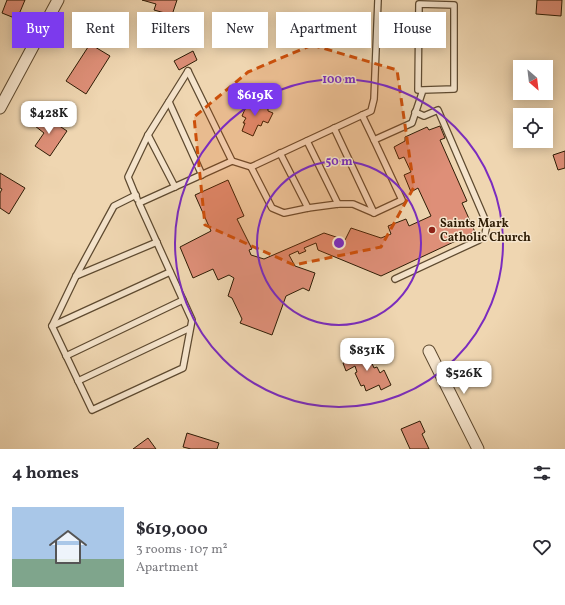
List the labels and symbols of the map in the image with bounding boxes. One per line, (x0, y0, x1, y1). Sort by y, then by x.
north arrow (513, 60, 553, 100)
text: 100 m (322, 72, 356, 88)
pin: $619K (227, 83, 283, 117)
pin: $428K (21, 101, 77, 135)
text: 50 m (325, 154, 353, 170)
place label: Saints Mark Catholic Church (440, 216, 531, 246)
marker: Saints Mark Catholic Church (427, 225, 437, 235)
centre of rings (332, 236, 346, 250)
pin: $831K (339, 338, 395, 372)
pin: $526K (436, 361, 492, 395)

